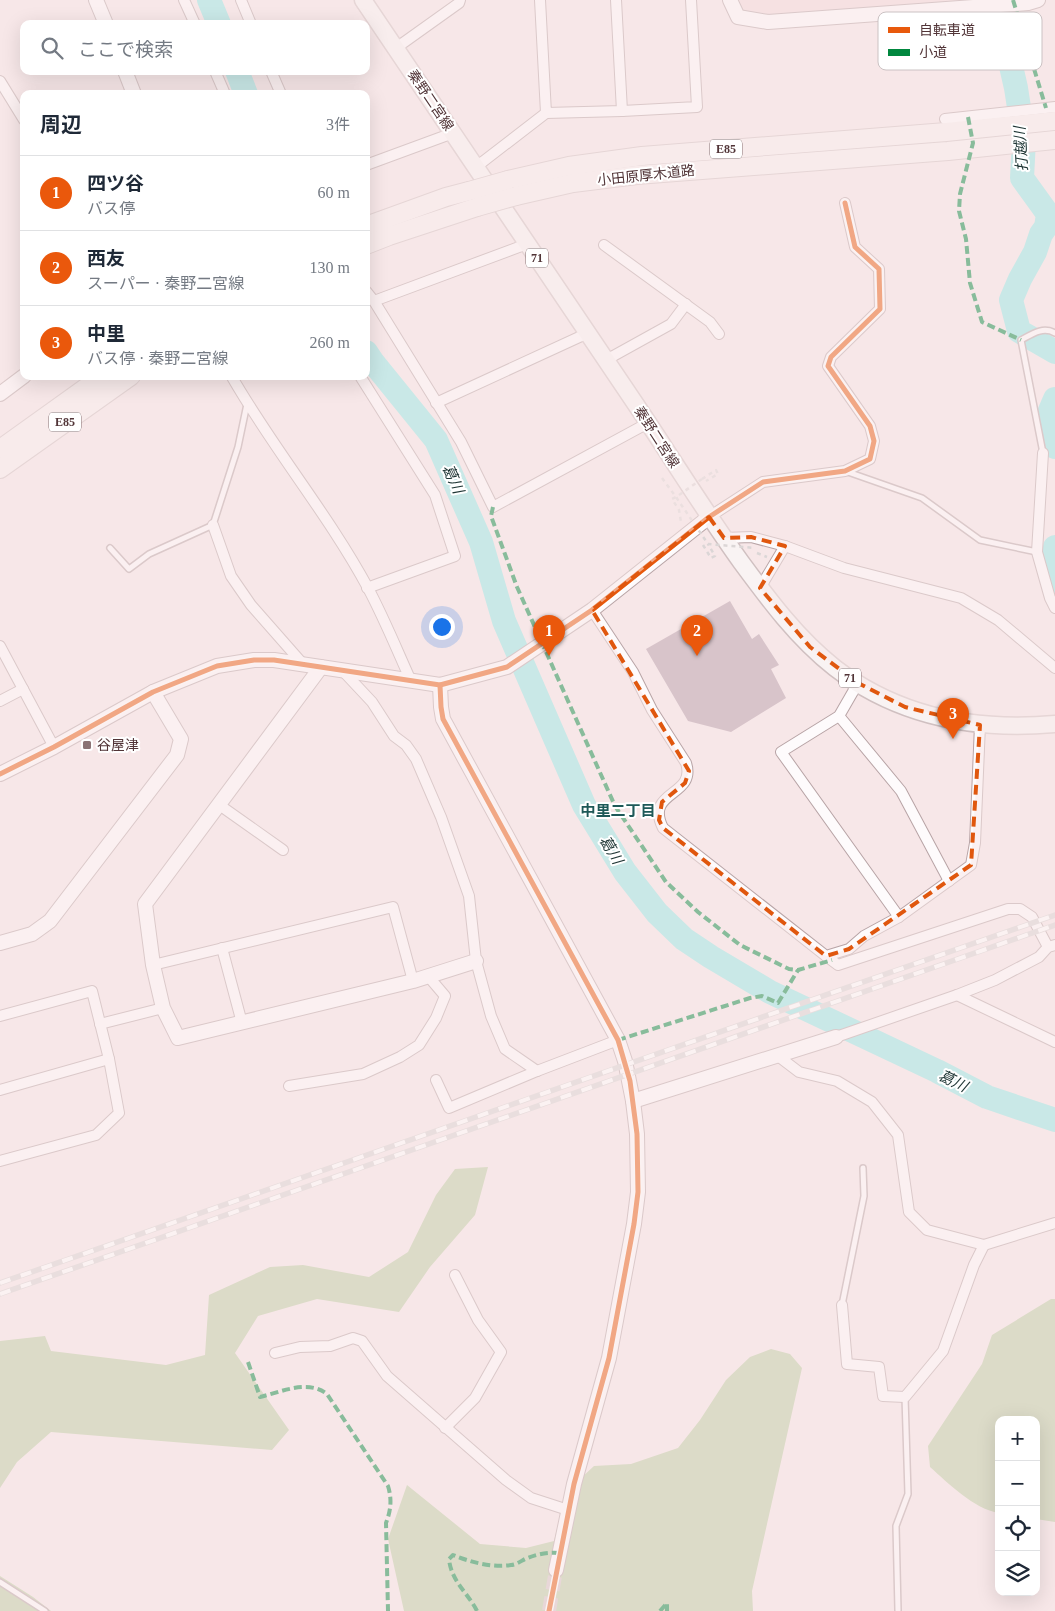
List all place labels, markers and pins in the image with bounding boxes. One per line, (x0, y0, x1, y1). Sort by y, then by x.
pin: 1 (533, 615, 565, 656)
pin: 2 (681, 615, 713, 656)
pin: 3 (937, 698, 969, 739)
place label: 谷屋津 (97, 738, 139, 753)
marker: 谷屋津 (81, 739, 93, 751)

